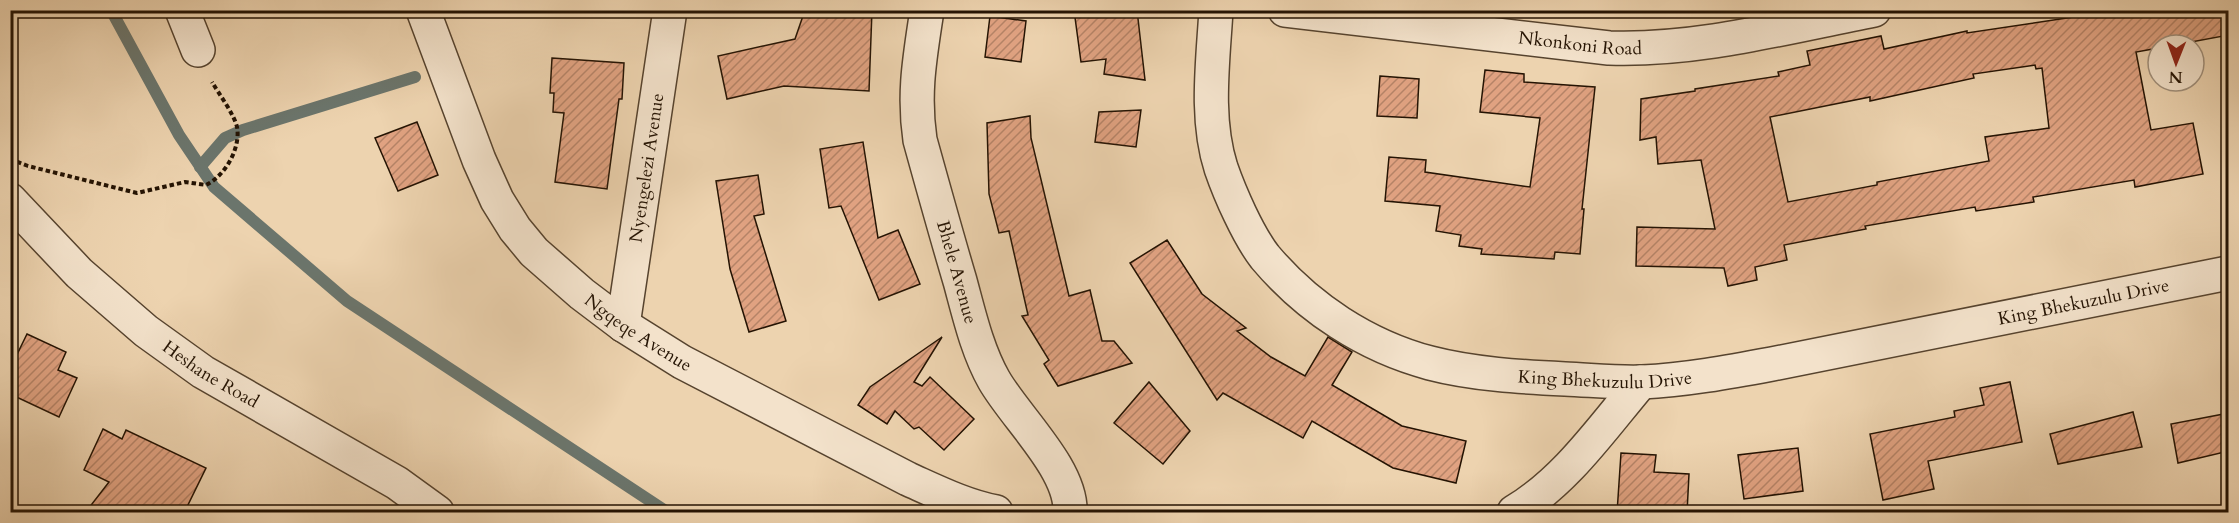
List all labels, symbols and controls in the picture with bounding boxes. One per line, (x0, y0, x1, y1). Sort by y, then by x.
street label: Nkonkoni Road (1517, 25, 1643, 61)
north arrow (2146, 33, 2206, 93)
text: N (2169, 66, 2183, 88)
street label: Nyengelezi Avenue (623, 91, 670, 244)
street label: Bhele Avenue (931, 218, 984, 327)
street label: King Bhekuzulu Drive (1996, 273, 2171, 331)
street label: Ngqeqe Avenue (579, 288, 696, 377)
street label: Heshane Road (157, 334, 264, 414)
street label: King Bhekuzulu Drive (1517, 364, 1693, 395)

